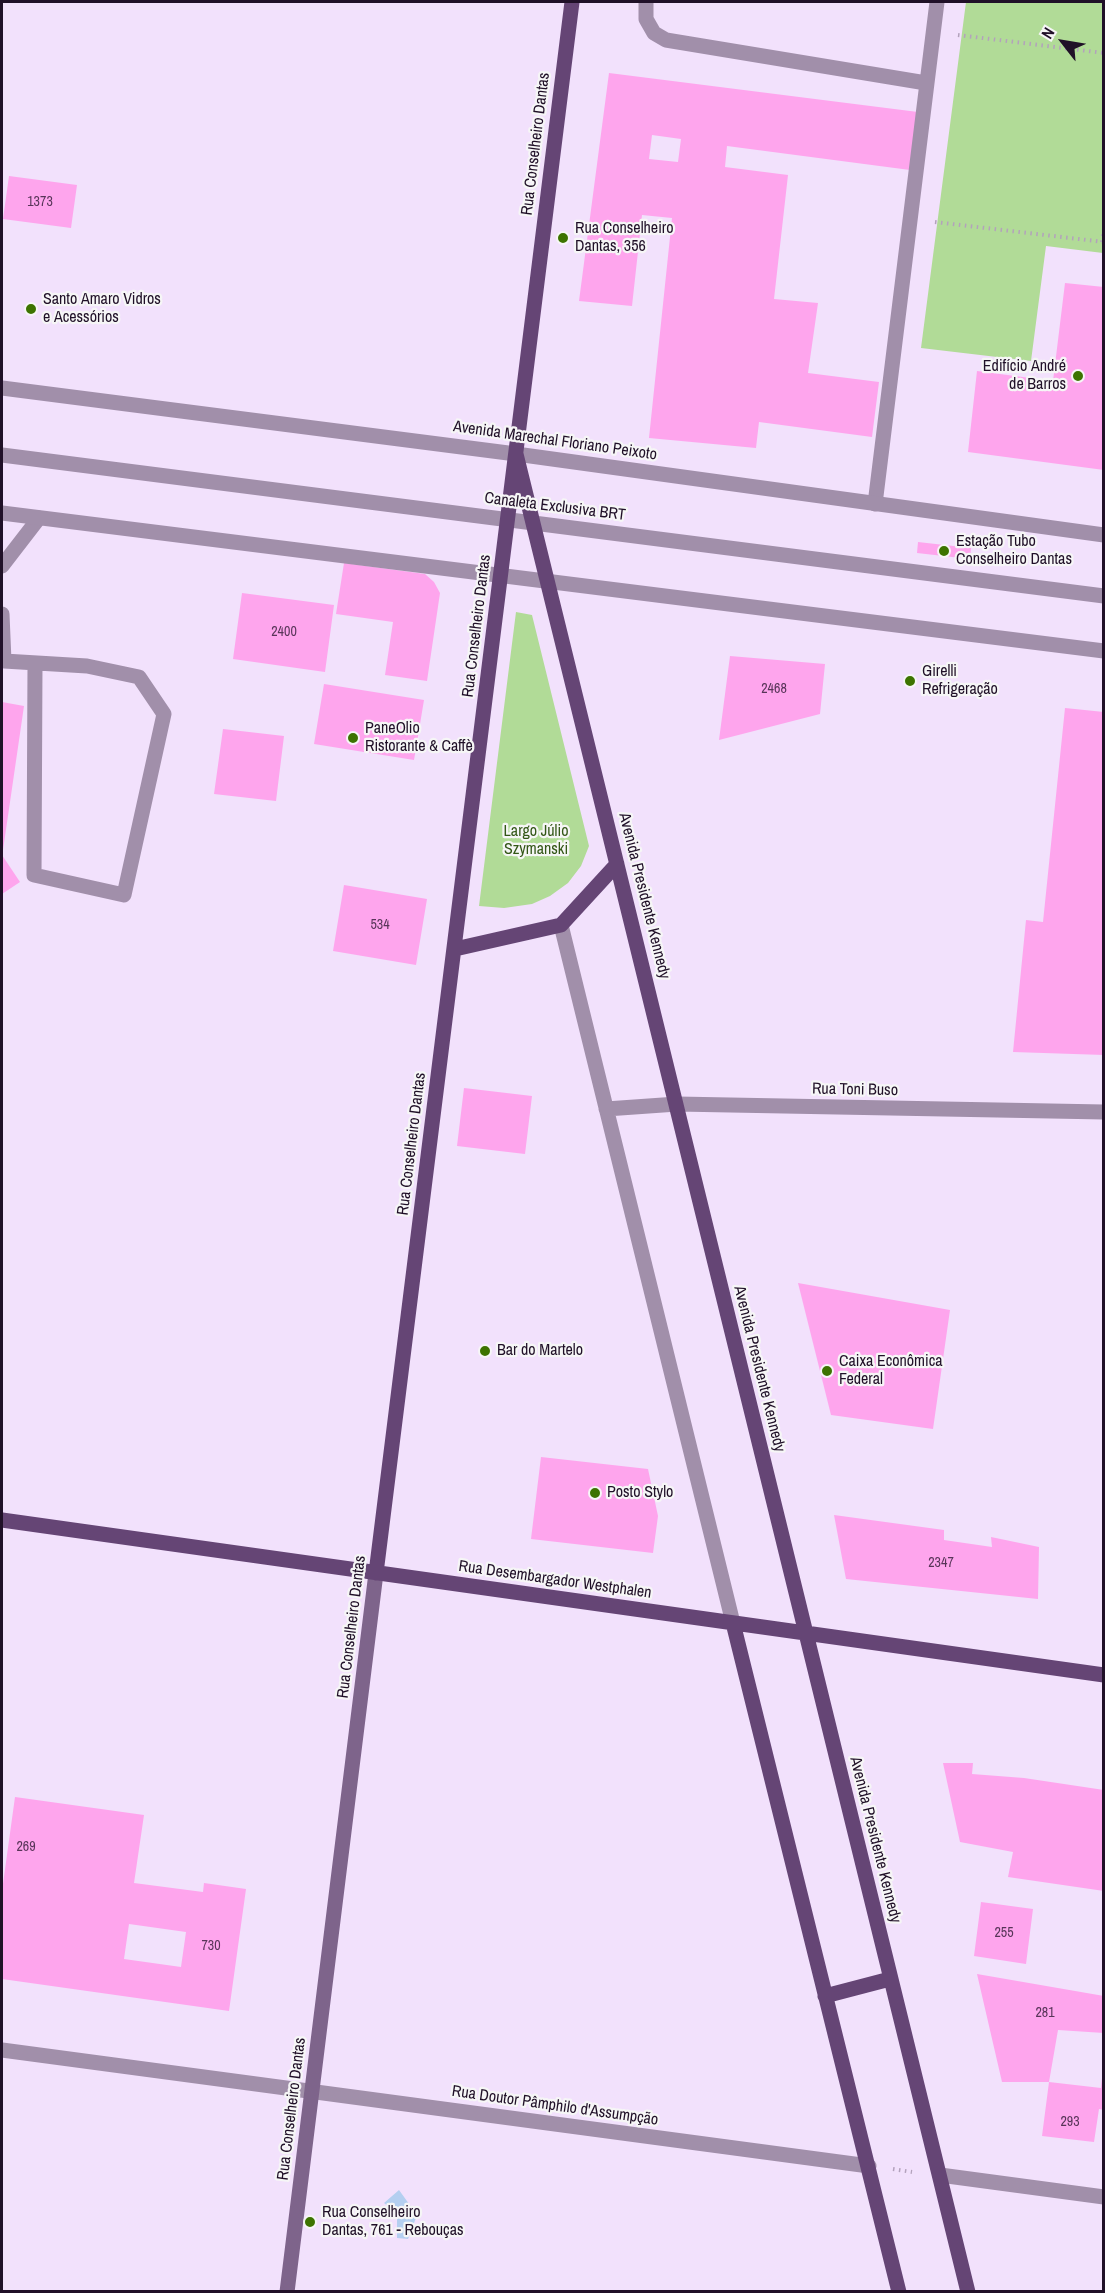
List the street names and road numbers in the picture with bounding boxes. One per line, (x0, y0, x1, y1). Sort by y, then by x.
street label: Rua Conselheiro Dantas (518, 72, 554, 216)
street label: Avenida Marechal Floriano Peixoto (452, 417, 658, 465)
street label: Canaleta Exclusiva BRT (483, 489, 627, 525)
street label: Rua Conselheiro Dantas (459, 554, 495, 698)
street label: Avenida Presidente Kennedy (614, 811, 674, 981)
street label: Rua Conselheiro Dantas (394, 1072, 430, 1216)
street label: Rua Toni Buso (812, 1080, 898, 1100)
street label: Avenida Presidente Kennedy (729, 1284, 789, 1454)
street label: Rua Conselheiro Dantas (334, 1555, 370, 1699)
street label: Rua Desembargador Westphalen (457, 1557, 653, 1603)
street label: Avenida Presidente Kennedy (845, 1755, 905, 1925)
street label: Rua Conselheiro Dantas (274, 2037, 310, 2181)
street label: Rua Doutor Pâmphilo d'Assumpção (451, 2082, 659, 2130)

